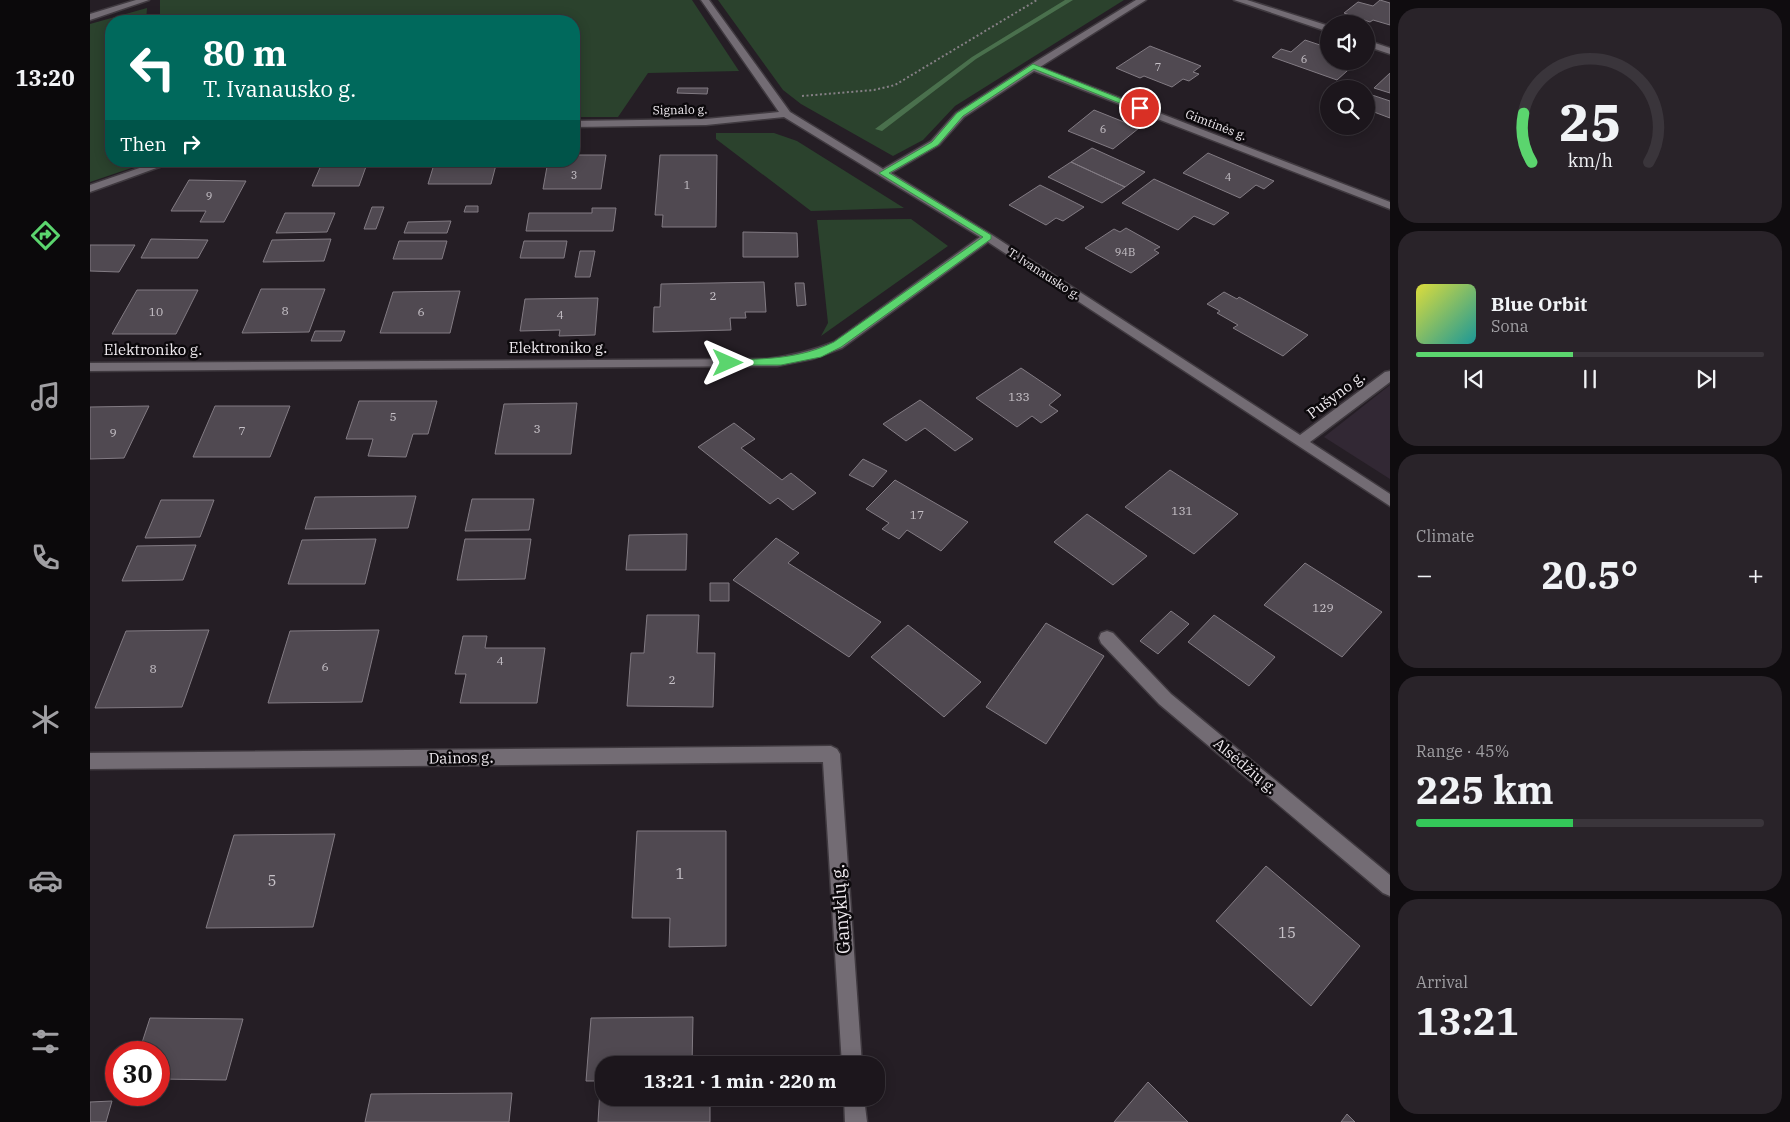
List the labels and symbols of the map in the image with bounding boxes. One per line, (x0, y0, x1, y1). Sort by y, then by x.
house number: 6 (1301, 52, 1307, 66)
house number: 7 (1155, 60, 1161, 74)
pin (1119, 87, 1161, 129)
street label: Signalo g. (653, 102, 707, 117)
street label: Gimtinės g. (1183, 106, 1249, 143)
house number: 6 (1100, 122, 1106, 136)
house number: 3 (571, 168, 577, 182)
house number: 4 (1225, 170, 1232, 184)
house number: 1 (684, 178, 690, 192)
house number: 9 (206, 189, 212, 203)
street label: T. Ivanausko g. (1005, 245, 1083, 303)
house number: 94B (1115, 245, 1135, 259)
house number: 2 (709, 288, 717, 303)
house number: 8 (281, 303, 289, 318)
house number: 10 (149, 304, 163, 319)
house number: 6 (417, 304, 425, 319)
house number: 4 (556, 307, 564, 322)
position arrow (701, 336, 753, 388)
street label: Elektroniko g. (509, 338, 607, 357)
street label: Elektroniko g. (104, 340, 202, 359)
street label: Pušyno g. (1303, 367, 1369, 423)
house number: 133 (1008, 389, 1030, 404)
house number: 5 (389, 409, 397, 424)
house number: 3 (533, 421, 541, 436)
house number: 7 (238, 423, 246, 438)
house number: 9 (109, 425, 117, 440)
house number: 131 (1171, 503, 1193, 518)
house number: 17 (910, 507, 924, 522)
house number: 129 (1312, 600, 1334, 615)
house number: 4 (496, 653, 504, 668)
house number: 6 (321, 659, 329, 674)
house number: 8 (149, 661, 157, 676)
house number: 2 (668, 672, 676, 687)
street label: Alsėdžių g. (1210, 734, 1281, 798)
street label: Dainos g. (428, 747, 494, 768)
street label: Ganyklų g. (826, 863, 855, 955)
house number: 1 (675, 864, 685, 883)
house number: 5 (267, 871, 277, 890)
house number: 15 (1278, 923, 1296, 942)
speed limit sign: 30 (105, 1041, 170, 1106)

